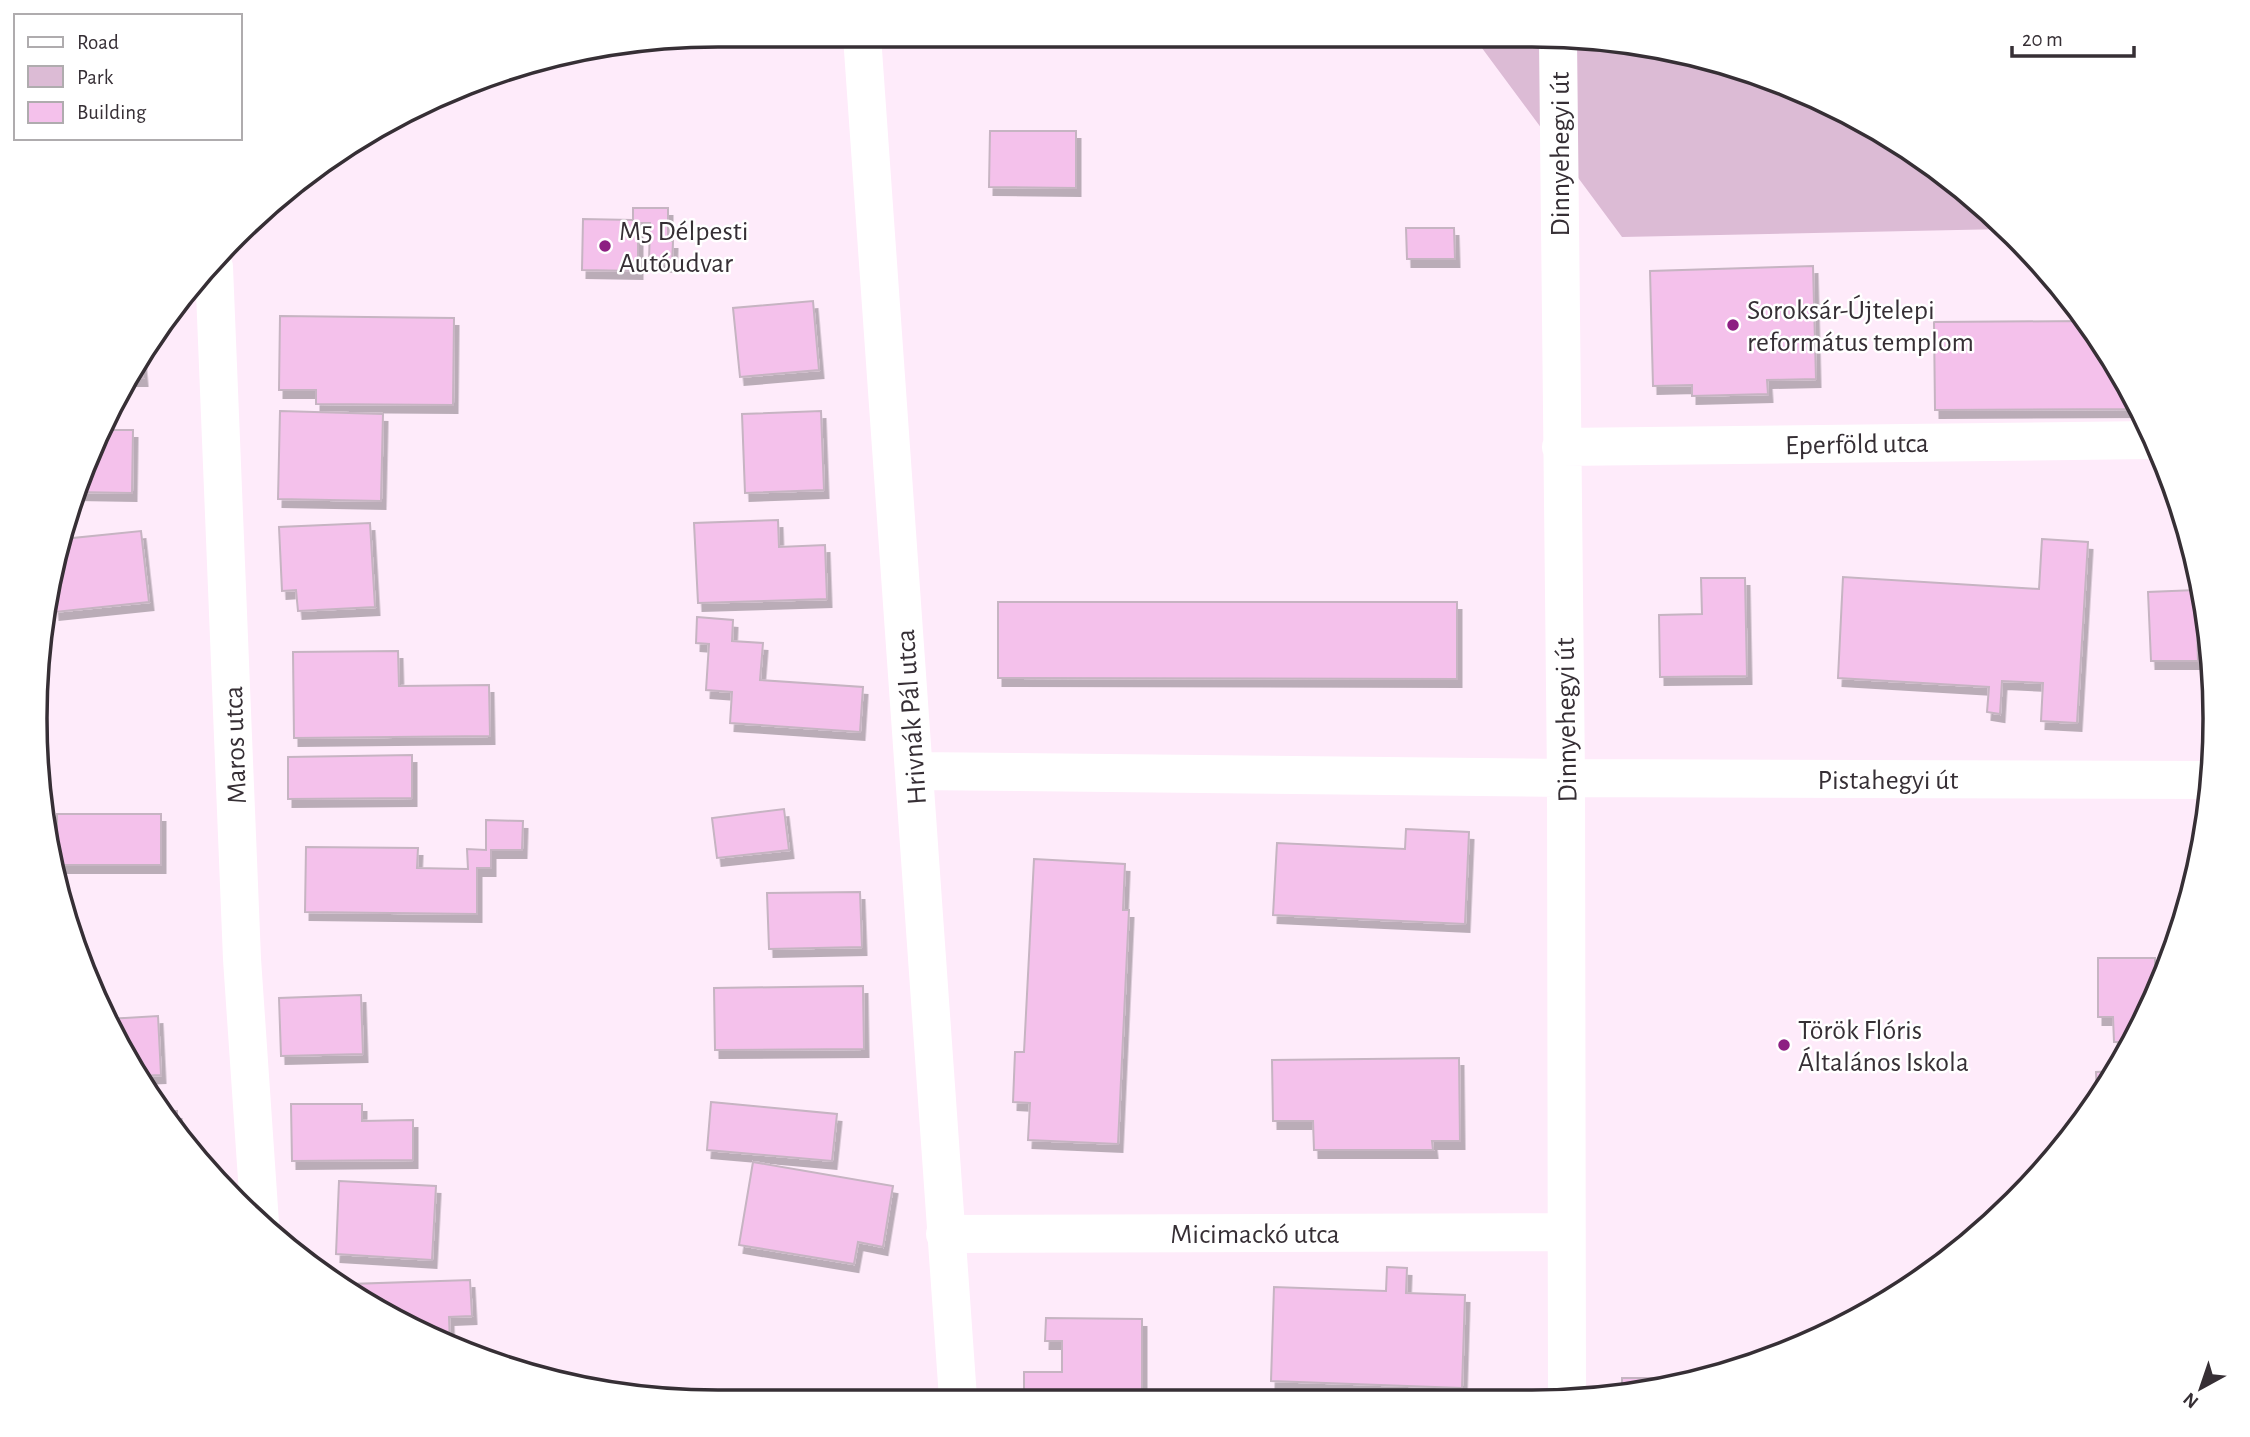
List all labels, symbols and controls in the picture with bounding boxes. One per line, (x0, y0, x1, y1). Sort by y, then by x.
legend (14, 14, 242, 140)
scale bar (2012, 14, 2134, 58)
text: 20 m (2022, 29, 2063, 50)
text: Road (77, 32, 119, 53)
text: Park (77, 67, 114, 88)
street label: Dinnyehegyi út (1547, 72, 1575, 236)
text: Building (77, 102, 147, 123)
place label: M5 Délpesti Autóudvar (619, 218, 749, 278)
marker: M5 Délpesti Autóudvar (597, 238, 613, 254)
place label: Soroksár-Újtelepi református templom (1747, 294, 1974, 357)
marker: Soroksár-Újtelepi református templom (1725, 317, 1741, 333)
street label: Eperföld utca (1785, 430, 1929, 460)
street label: Hrivnák Pál utca (892, 628, 932, 806)
street label: Dinnyehegyi út (1552, 637, 1582, 803)
street label: Maros utca (220, 685, 252, 805)
street label: Pistahegyi út (1818, 767, 1959, 795)
place label: Török Flóris Általános Iskola (1798, 1017, 1969, 1077)
marker: Török Flóris Általános Iskola (1776, 1037, 1792, 1053)
street label: Micimackó utca (1170, 1221, 1340, 1249)
north arrow (2166, 1353, 2236, 1423)
text: N (2180, 1388, 2202, 1411)

